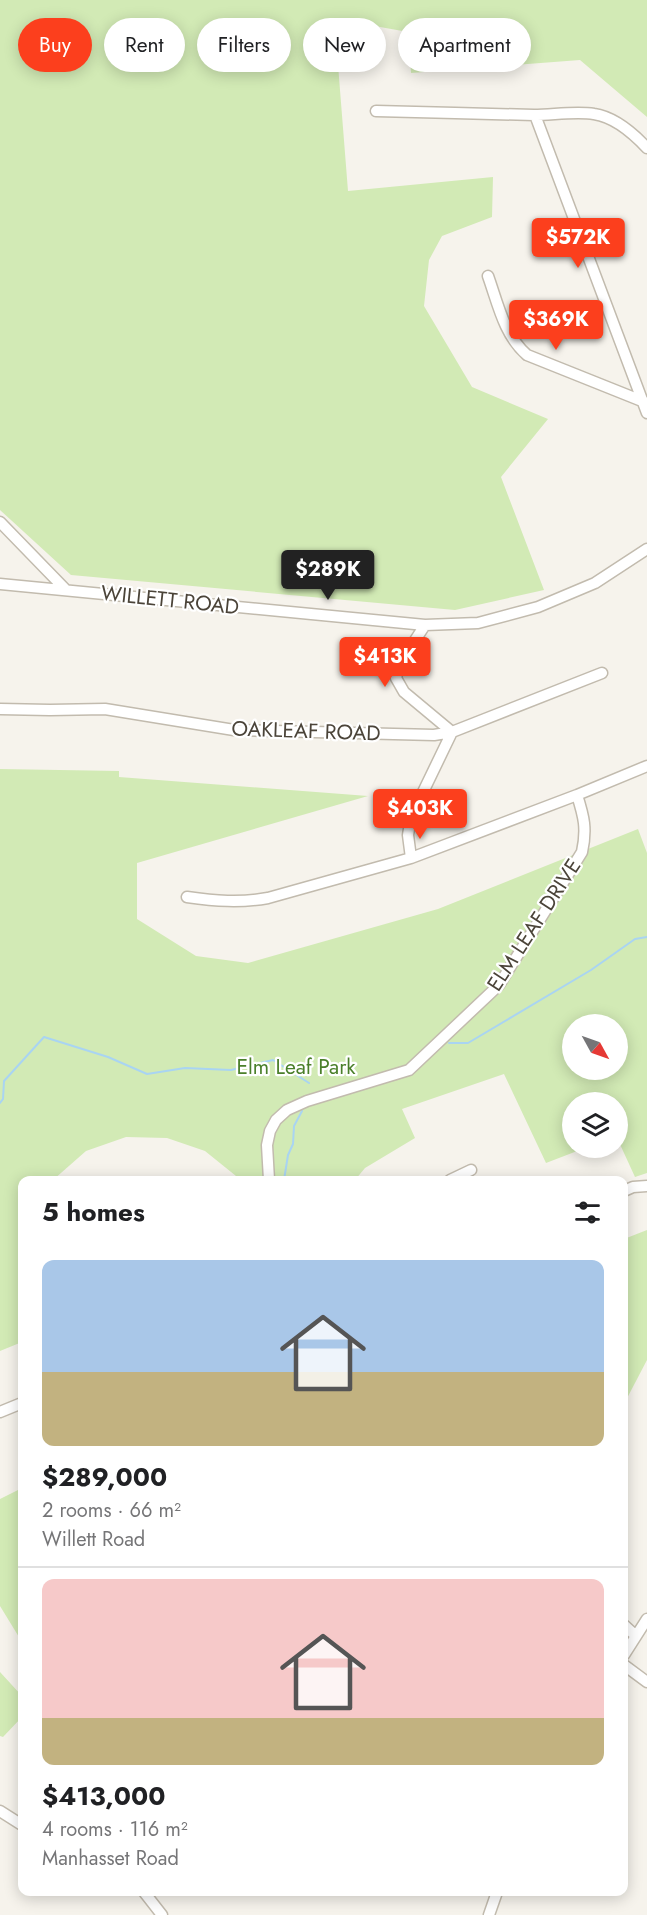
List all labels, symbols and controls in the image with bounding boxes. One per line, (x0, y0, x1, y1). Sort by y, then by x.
chip: Buy (18, 18, 92, 72)
chip: Rent (104, 18, 185, 72)
chip: Filters (197, 18, 291, 72)
chip: New (303, 18, 386, 72)
chip: Apartment (398, 18, 531, 72)
pin: $572K (536, 218, 620, 269)
text: $572K (546, 223, 610, 252)
pin: $369K (514, 300, 598, 351)
text: $369K (523, 305, 589, 334)
pin: $289K (286, 550, 370, 601)
text: $289K (295, 555, 361, 584)
street label: WILLETT ROAD (99, 578, 241, 622)
pin: $413K (343, 637, 427, 688)
text: $413K (354, 642, 416, 671)
street label: OAKLEAF ROAD (231, 713, 381, 749)
pin: $403K (378, 789, 462, 840)
text: $403K (387, 794, 453, 823)
street label: ELM LEAF DRIVE (480, 853, 588, 997)
north arrow (562, 1014, 628, 1080)
map controls (562, 1014, 628, 1158)
park label: Elm Leaf Park (236, 1052, 356, 1082)
button: layers (562, 1092, 628, 1158)
text: 5 homes (42, 1193, 145, 1231)
icon: filters (571, 1196, 604, 1229)
icon: home (269, 1299, 377, 1407)
text: $289,000 (42, 1458, 167, 1496)
text: 2 rooms · 66 m² (42, 1496, 181, 1525)
text: Willett Road (42, 1525, 145, 1554)
icon: home (269, 1618, 377, 1726)
text: $413,000 (42, 1777, 165, 1815)
text: 4 rooms · 116 m² (42, 1815, 188, 1844)
text: Manhasset Road (42, 1844, 179, 1873)

